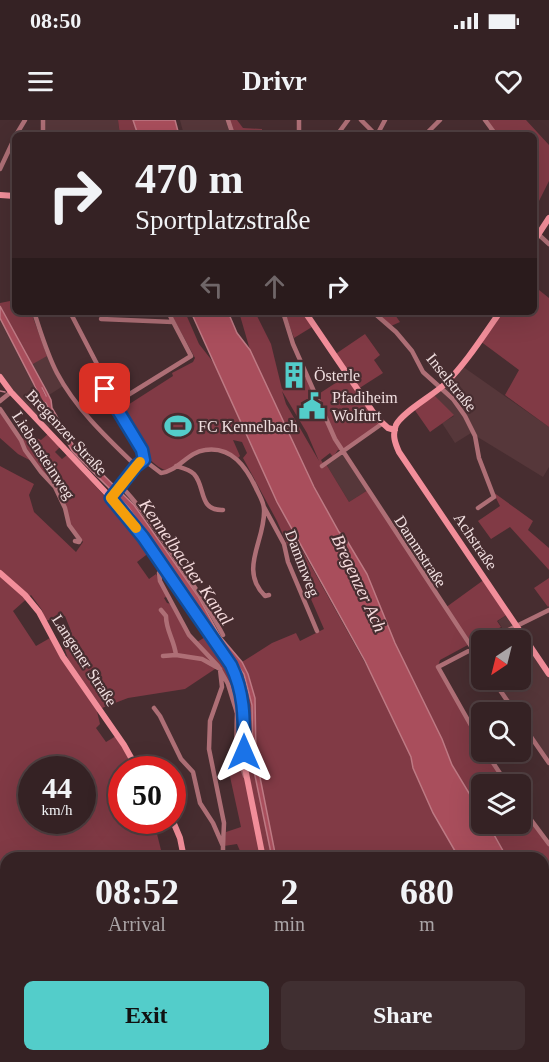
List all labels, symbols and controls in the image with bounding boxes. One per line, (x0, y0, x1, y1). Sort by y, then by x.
text: 08:50 (30, 8, 81, 33)
icon: menu (24, 65, 57, 98)
icon: heart (492, 65, 525, 98)
text: Drivr (242, 66, 307, 96)
icon: right (36, 156, 114, 234)
text: 470 m (135, 156, 244, 202)
text: Sportplatzstraße (135, 205, 310, 235)
icon: left (195, 270, 228, 303)
icon: ahead (258, 270, 291, 303)
icon: right (321, 270, 354, 303)
street label: Inselstraße (423, 350, 480, 415)
building icon: Österle (279, 360, 309, 390)
pin (79, 363, 130, 414)
place label: Österle (314, 367, 360, 384)
icon: arrive (88, 372, 121, 405)
street label: Bregenzer Straße (22, 386, 111, 479)
place label: Pfadiheim Wolfurt (332, 389, 398, 424)
public building icon: Pfadiheim Wolfurt (297, 391, 327, 421)
street label: Liebensteinweg (8, 408, 78, 503)
sports icon: FC Kennelbach (163, 411, 193, 441)
place label: FC Kennelbach (198, 418, 298, 435)
water label: Kennelbacher Kanal (134, 494, 237, 629)
street label: Achstraße (450, 510, 501, 573)
street label: Dammstraße (391, 512, 450, 590)
street label: Dammweg (281, 527, 323, 599)
water label: Bregenzer Ach (328, 531, 390, 635)
street label: Langener Straße (48, 611, 120, 710)
north arrow (471, 630, 531, 690)
map controls (471, 630, 531, 834)
button: search (471, 702, 531, 762)
position arrow (212, 720, 276, 784)
speed limit sign: 50 (108, 756, 186, 834)
text: 44 (42, 771, 72, 804)
button: layers (471, 774, 531, 834)
text: km/h (42, 802, 72, 818)
text: 08:52 (95, 872, 179, 912)
text: 2 (281, 872, 299, 912)
text: 680 (400, 872, 454, 912)
text: Arrival (108, 913, 166, 935)
text: min (274, 913, 305, 935)
text: m (419, 913, 435, 935)
button: Exit (24, 981, 269, 1050)
button: Share (281, 981, 525, 1050)

